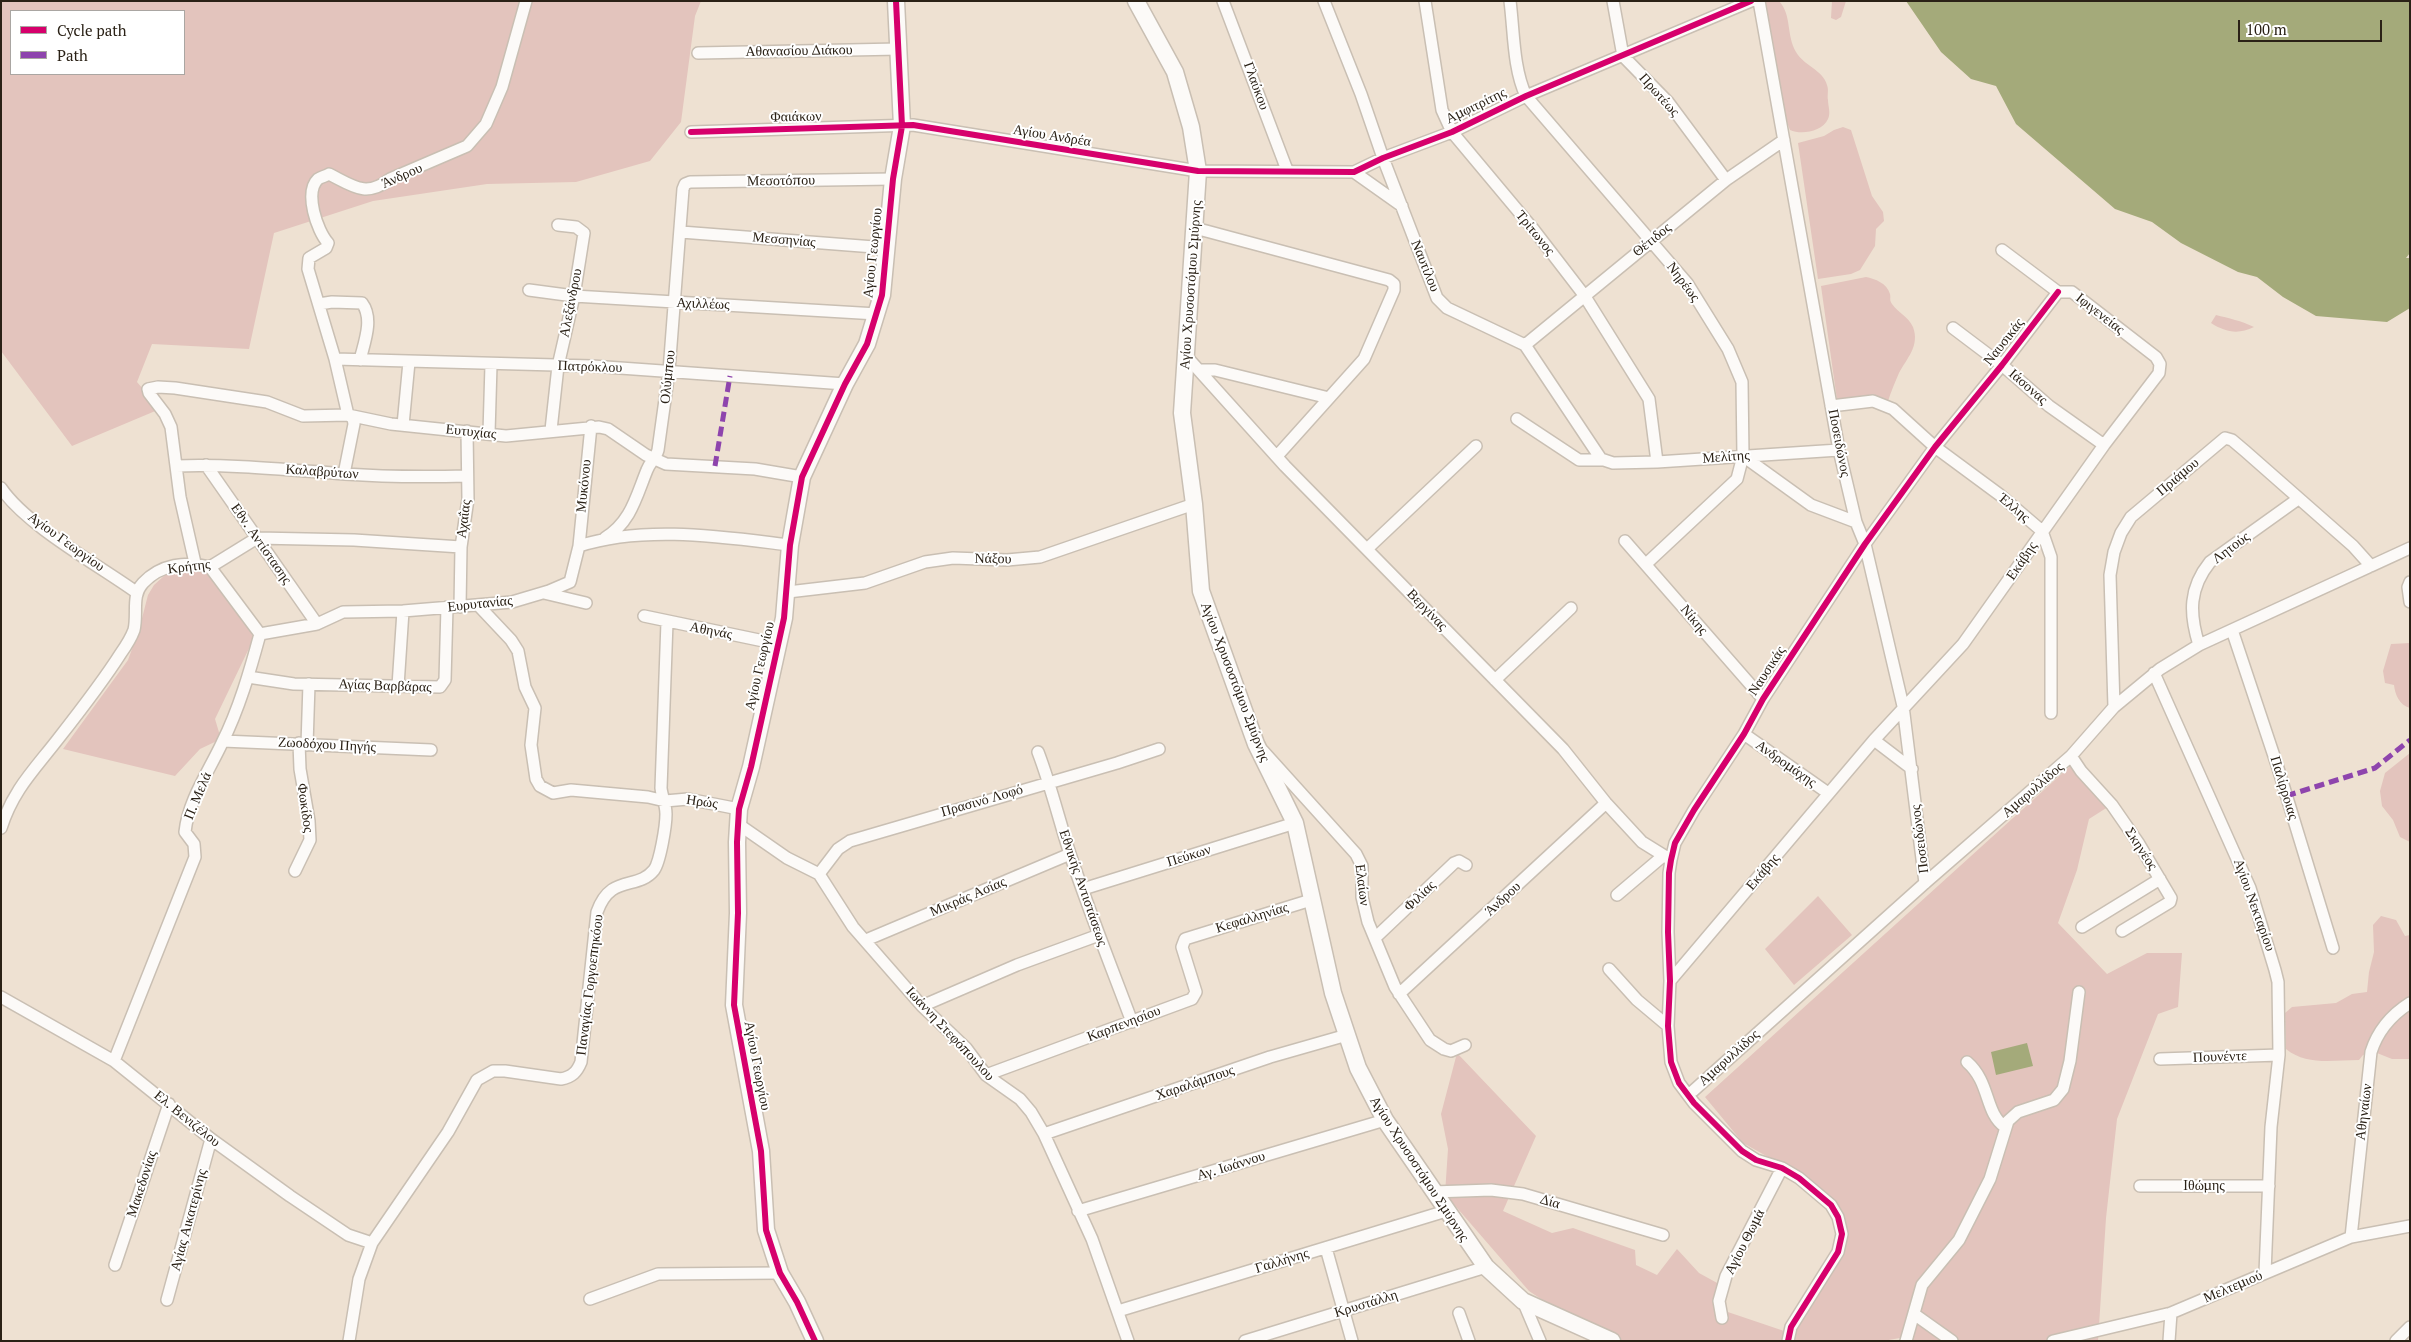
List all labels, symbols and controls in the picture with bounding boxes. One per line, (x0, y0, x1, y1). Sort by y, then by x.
legend (10, 10, 185, 75)
scale bar (2241, 10, 2385, 42)
text: 100 m (2246, 19, 2287, 39)
text: Cycle path (57, 20, 127, 40)
street label: Αθανασίου Διάκου (745, 42, 853, 60)
text: Path (57, 45, 88, 65)
street label: Γλαύκου (1240, 60, 1272, 112)
street label: Πρωτέως (1635, 70, 1683, 120)
street label: Αμφιτρίτης (1443, 84, 1509, 128)
street label: Φαιάκων (770, 108, 822, 126)
street label: Αγίου Ανδρέα (1012, 122, 1092, 150)
street label: Άνδρου (379, 160, 425, 192)
street label: Μεσοτόπου (747, 172, 815, 190)
street label: Αγίου Χρυσοστόμου Σμύρνης (1177, 200, 1205, 370)
street label: Αγίου Γεωργίου (860, 207, 886, 299)
street label: Τρίτωνος (1512, 207, 1558, 259)
street label: Θέτιδος (1629, 219, 1675, 261)
street label: Μεσσηνίας (752, 229, 816, 251)
street label: Ναυτίλου (1407, 238, 1443, 294)
street label: Νηρέως (1663, 259, 1703, 305)
street label: Αλεξάνδρου (556, 267, 586, 339)
street label: Ιφιγενείας (2072, 290, 2128, 338)
street label: Αχιλλέως (676, 295, 730, 313)
street label: Ναυσικάς (1980, 315, 2028, 369)
street label: Ολύμπου (657, 349, 679, 405)
street label: Πατρόκλου (557, 357, 623, 377)
street label: Ιάσονας (2005, 366, 2051, 408)
street label: Ποσειδώνος (1824, 408, 1854, 478)
street label: Ευτυχίας (445, 421, 497, 443)
street label: Μελίτης (1702, 447, 1750, 467)
street label: Πριάμου (2153, 454, 2203, 500)
street label: Μυκόνου (573, 459, 595, 513)
street label: Καλαβρύτων (285, 461, 359, 483)
street label: Έλλης (1995, 490, 2033, 526)
street label: Αχαΐας (453, 499, 475, 539)
street label: Εθν. Αντίστασης (227, 500, 295, 588)
street label: Αγίου Γεωργίου (24, 509, 108, 575)
street label: Λητούς (2209, 528, 2253, 568)
street label: Εκάβης (2003, 539, 2041, 583)
street label: Νάξου (974, 550, 1012, 568)
street label: Κρήτης (167, 556, 211, 578)
street label: Βεργίνας (1403, 586, 1451, 634)
street label: Ευρυτανίας (447, 592, 513, 616)
street label: Αγίου Χρυσοστόμου Σμύρνης (1197, 600, 1273, 764)
street label: Νίκης (1677, 602, 1711, 638)
street label: Αθηνάς (688, 619, 734, 643)
street label: Αγίου Γεωργίου (742, 620, 778, 712)
street label: Ναυσικάς (1745, 643, 1789, 699)
street label: Αγίας Βαρβάρας (338, 676, 432, 696)
street label: Ζωοδόχου Πηγής (278, 734, 376, 756)
street label: Ανδρομάχης (1752, 737, 1820, 791)
street label: Παλίρροιας (2266, 754, 2302, 822)
street label: Αμαρυλλίδος (1999, 759, 2067, 821)
street label: Π. Μελά (181, 770, 215, 822)
street label: Πρασινό Λοφό (939, 781, 1025, 821)
street label: Φωκίδος (293, 782, 317, 834)
street label: Ηρώς (685, 791, 719, 813)
street label: Ποσειδώνος (1907, 804, 1933, 874)
street label: Σκηνέος (2121, 825, 2161, 873)
street label: Εθνικής Αντιστάσεως (1055, 828, 1111, 948)
street label: Πεύκων (1165, 841, 1213, 871)
street label: Εκάβης (1743, 850, 1783, 894)
street label: Αγίου Νεκταρίου (2229, 856, 2279, 954)
street label: Ελαίων (1351, 863, 1373, 907)
street label: Μικράς Ασίας (928, 873, 1008, 921)
street label: Φιλίας (1401, 877, 1439, 915)
street label: Άνδρου (1482, 878, 1524, 920)
street label: Κεφαλληνίας (1214, 899, 1290, 937)
street label: Παναγίας Γοργοεπηκόου (573, 913, 607, 1057)
street label: Ιωάννη Στεφόπουλου (902, 984, 998, 1084)
street label: Καρπενησίου (1085, 1002, 1163, 1046)
street label: Αγίου Γεωργίου (740, 1020, 774, 1112)
street label: Αμαρυλλίδος (1695, 1026, 1763, 1090)
street label: Πουνέντε (2193, 1048, 2247, 1066)
street label: Χαραλάμπους (1153, 1062, 1237, 1104)
street label: Αθηναίων (2352, 1083, 2376, 1141)
street label: Ελ. Βενιζέλου (150, 1087, 224, 1151)
street label: Αγίου Χρυσοστόμου Σμύρνης (1366, 1093, 1472, 1245)
street label: Μακεδονίας (123, 1148, 161, 1220)
street label: Αγ. Ιωάννου (1195, 1148, 1267, 1184)
street label: Αγίας Αικατερίνης (167, 1167, 211, 1273)
street label: Ιθώμης (2183, 1178, 2225, 1194)
street label: Δία (1538, 1191, 1562, 1213)
street label: Αγίου Θωμά (1721, 1206, 1769, 1278)
street label: Γαλλήνης (1253, 1245, 1311, 1277)
street label: Μελτεμιού (2201, 1267, 2265, 1307)
street label: Κρυστάλλη (1332, 1286, 1400, 1322)

